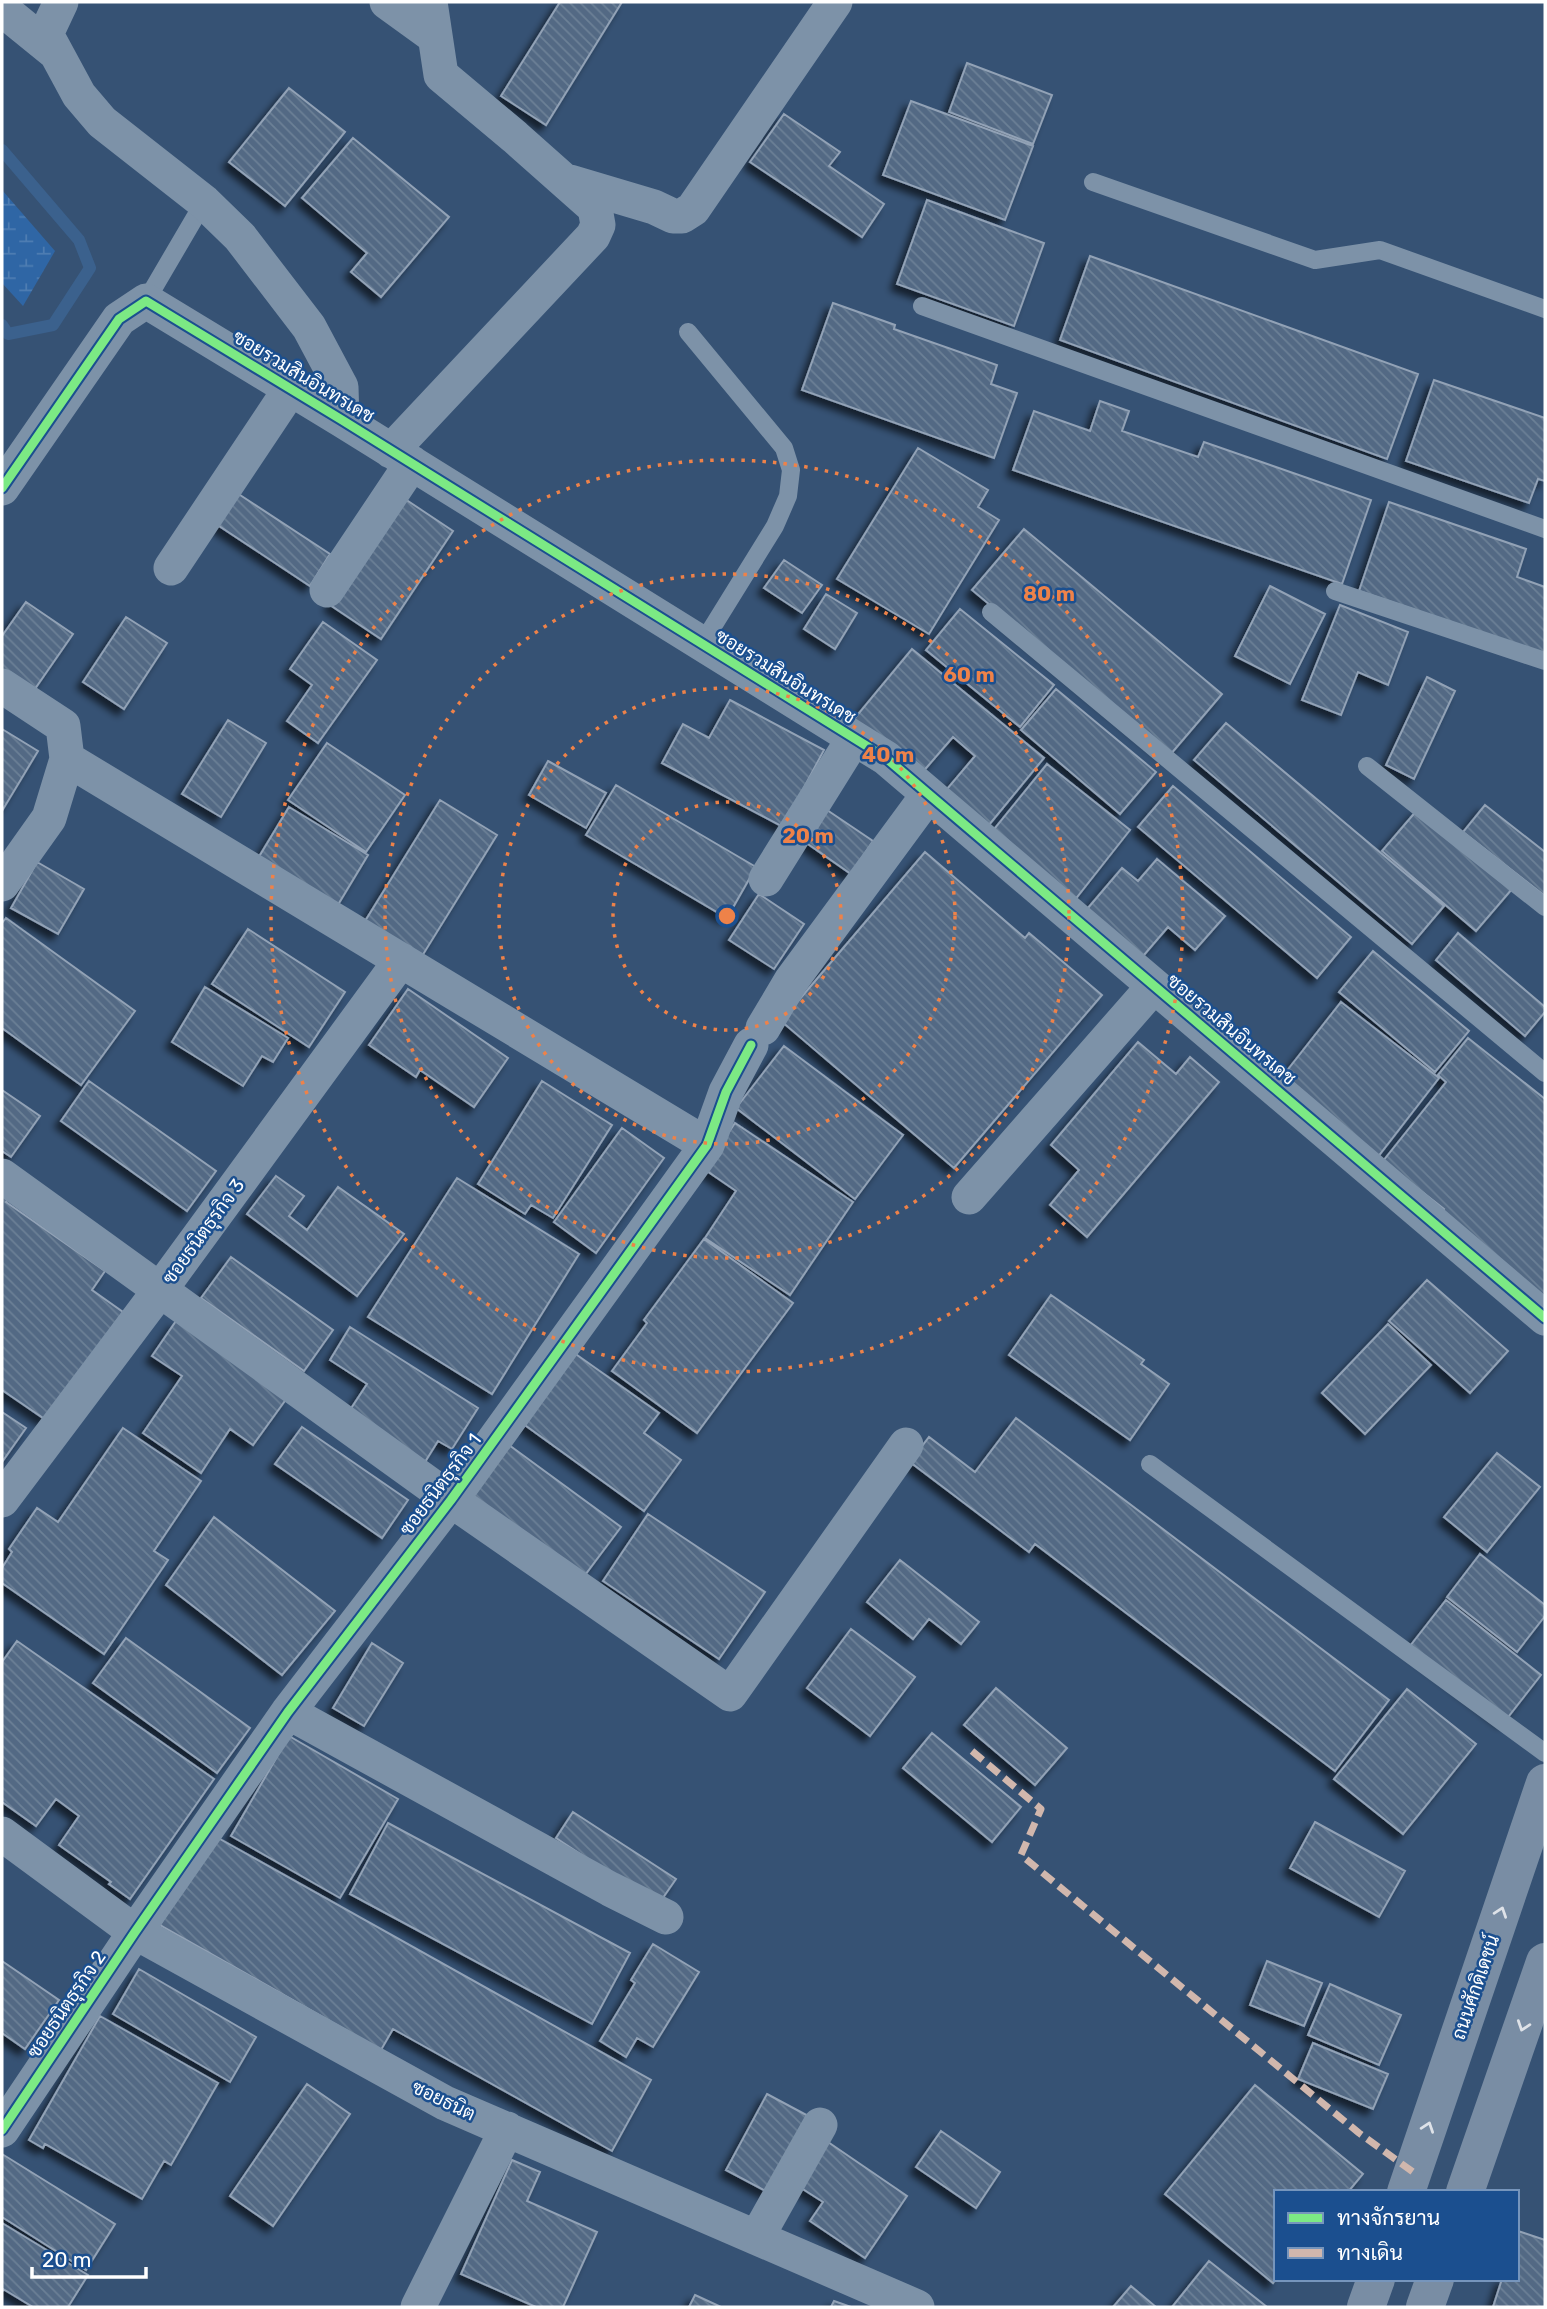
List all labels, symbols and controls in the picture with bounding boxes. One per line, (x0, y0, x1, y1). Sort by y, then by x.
street label: ซอยรวมสินอินทรเดช (229, 325, 379, 428)
text: 80 m (1023, 581, 1075, 606)
street label: ซอยรวมสินอินทรเดช (711, 624, 860, 729)
text: 60 m (943, 662, 995, 687)
text: 40 m (862, 742, 914, 767)
text: 20 m (782, 823, 834, 848)
centre of rings (715, 904, 739, 928)
street label: ซอยรวมสินอินทรเดช (1163, 969, 1301, 1090)
street label: ซอยธนิตธุรกิจ 3 (157, 1174, 250, 1289)
street label: ซอยธนิตธุรกิจ 1 (395, 1429, 487, 1540)
one-way arrow (1493, 1906, 1507, 1918)
street label: ถนนศักดิเดชน์ (1446, 1931, 1504, 2043)
street label: ซอยธนิตธุรกิจ 2 (22, 1946, 112, 2063)
one-way arrow (1517, 2019, 1531, 2032)
street label: ซอยธนิต (408, 2075, 479, 2126)
one-way arrow (1420, 2122, 1434, 2134)
legend (1274, 2190, 1519, 2281)
text: ทางจักรยาน (1337, 2205, 1440, 2230)
scale bar (32, 2236, 145, 2280)
text: ทางเดิน (1337, 2240, 1403, 2265)
text: 20 m (42, 2247, 91, 2272)

